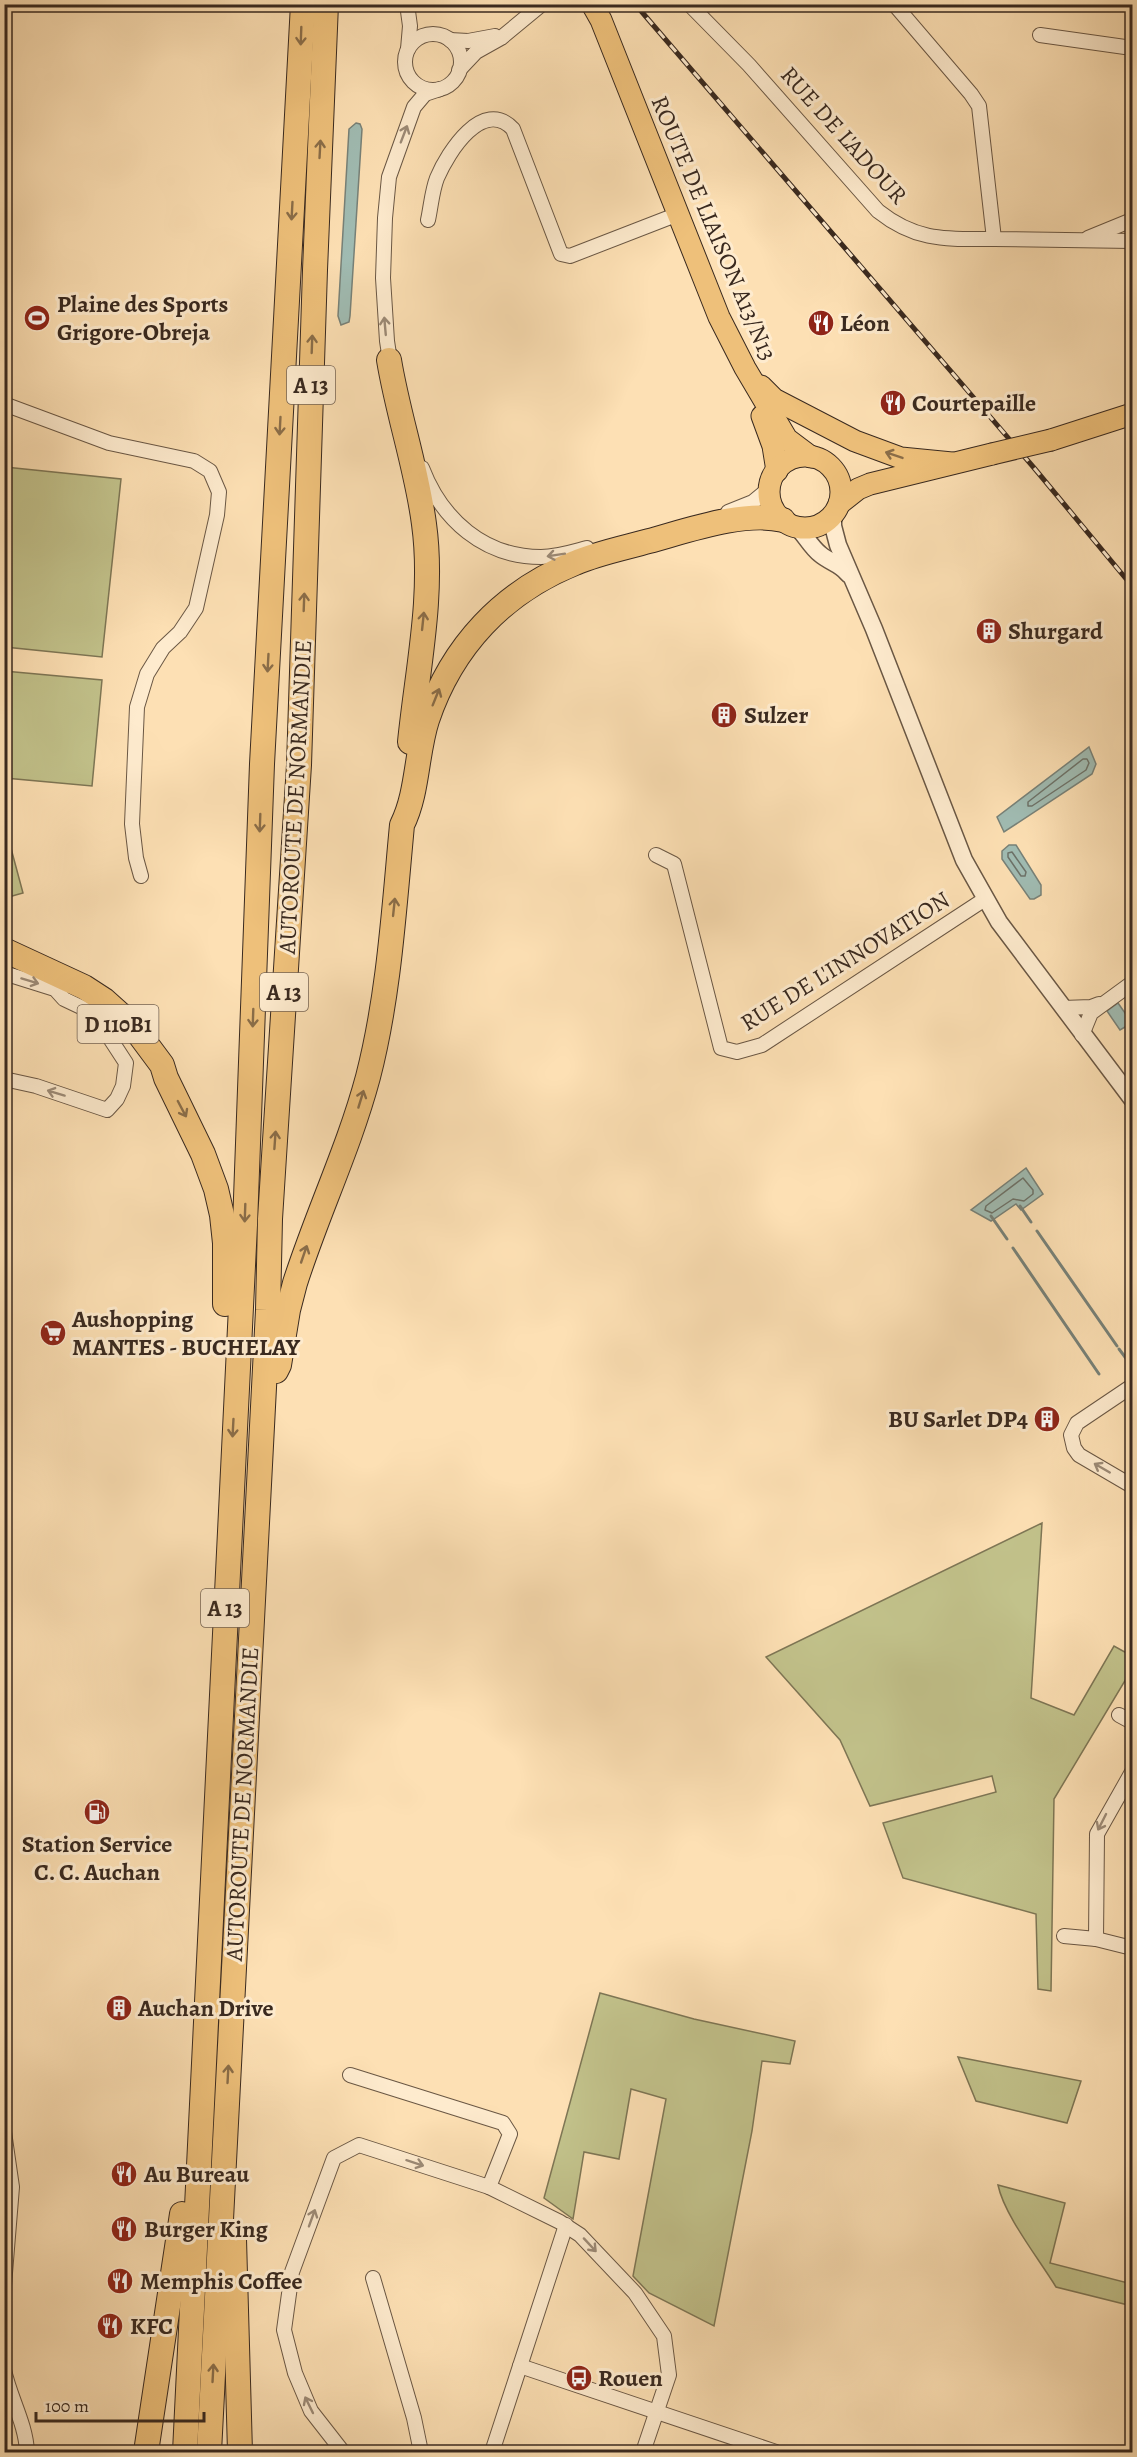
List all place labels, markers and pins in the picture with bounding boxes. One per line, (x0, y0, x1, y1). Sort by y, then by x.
place label: Plaine des Sports Grigore-Obreja (57, 288, 228, 348)
sports icon: Plaine des Sports Grigore-Obreja (22, 303, 52, 333)
place label: Léon (840, 307, 890, 339)
restaurant icon: Léon (806, 308, 836, 338)
place label: Courtepaille (912, 387, 1036, 419)
restaurant icon: Courtepaille (878, 388, 908, 418)
place label: Shurgard (1008, 615, 1103, 647)
building icon: Shurgard (974, 616, 1004, 646)
place label: Sulzer (744, 699, 808, 731)
building icon: Sulzer (709, 700, 739, 730)
place label: Aushopping MANTES - BUCHELAY (71, 1303, 301, 1363)
supermarket icon: Aushopping MANTES - BUCHELAY (38, 1318, 68, 1348)
place label: BU Sarlet DP4 (888, 1403, 1028, 1435)
building icon: BU Sarlet DP4 (1032, 1404, 1062, 1434)
fuel station icon: Station Service C. C. Auchan (82, 1797, 112, 1827)
place label: Station Service C. C. Auchan (22, 1828, 172, 1888)
place label: Auchan Drive (137, 1992, 274, 2024)
building icon: Auchan Drive (104, 1993, 134, 2023)
place label: Au Bureau (143, 2158, 250, 2190)
restaurant icon: Au Bureau (109, 2159, 139, 2189)
place label: Burger King (144, 2213, 268, 2245)
restaurant icon: Burger King (109, 2214, 139, 2244)
place label: Memphis Coffee (140, 2265, 303, 2297)
restaurant icon: Memphis Coffee (105, 2266, 135, 2296)
place label: KFC (130, 2310, 173, 2342)
restaurant icon: KFC (95, 2311, 125, 2341)
place label: Rouen (598, 2362, 663, 2394)
bus stop icon: Rouen (564, 2363, 594, 2393)

